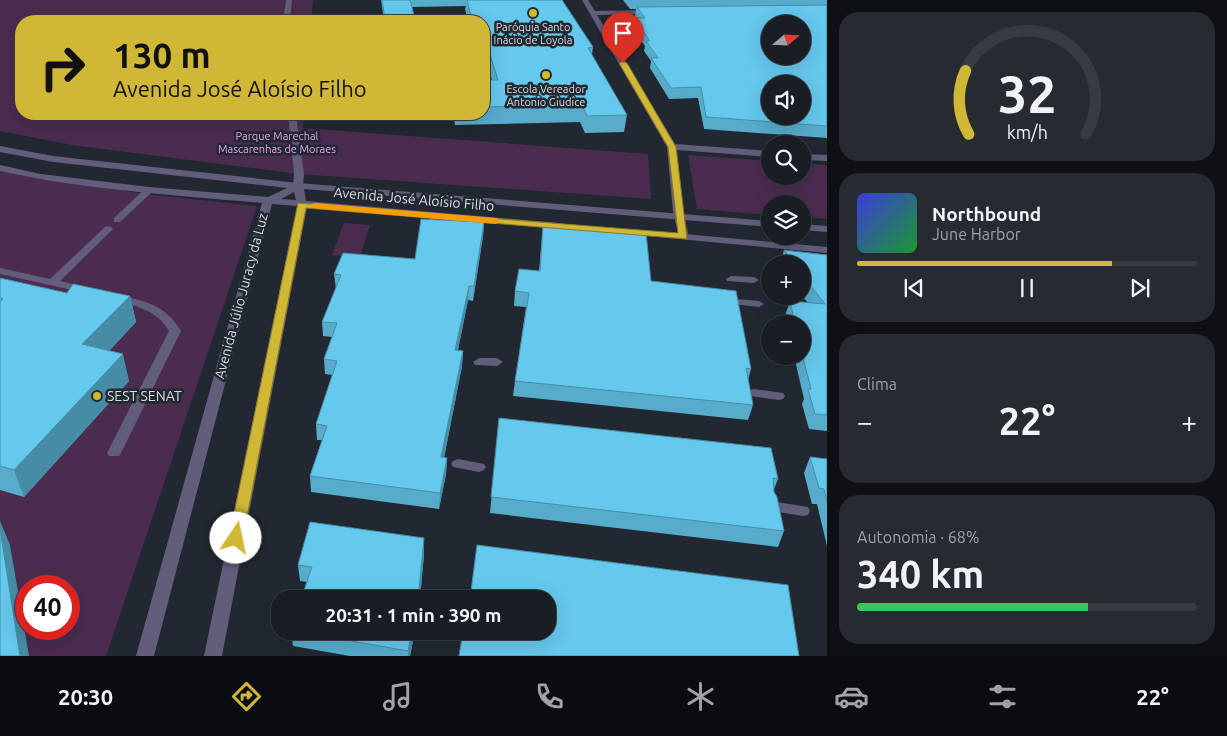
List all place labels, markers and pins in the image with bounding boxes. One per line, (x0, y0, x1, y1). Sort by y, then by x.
marker: Paróquia Santo Inácio de Loyola (527, 7, 539, 19)
pin (602, 12, 644, 63)
place label: Paróquia Santo Inácio de Loyola (494, 21, 572, 46)
marker: Escola Vereador Antonio Giudice (540, 69, 552, 81)
place label: Escola Vereador Antonio Giudice (506, 83, 586, 108)
place label: SEST SENAT (107, 388, 182, 404)
marker: SEST SENAT (91, 390, 103, 402)

